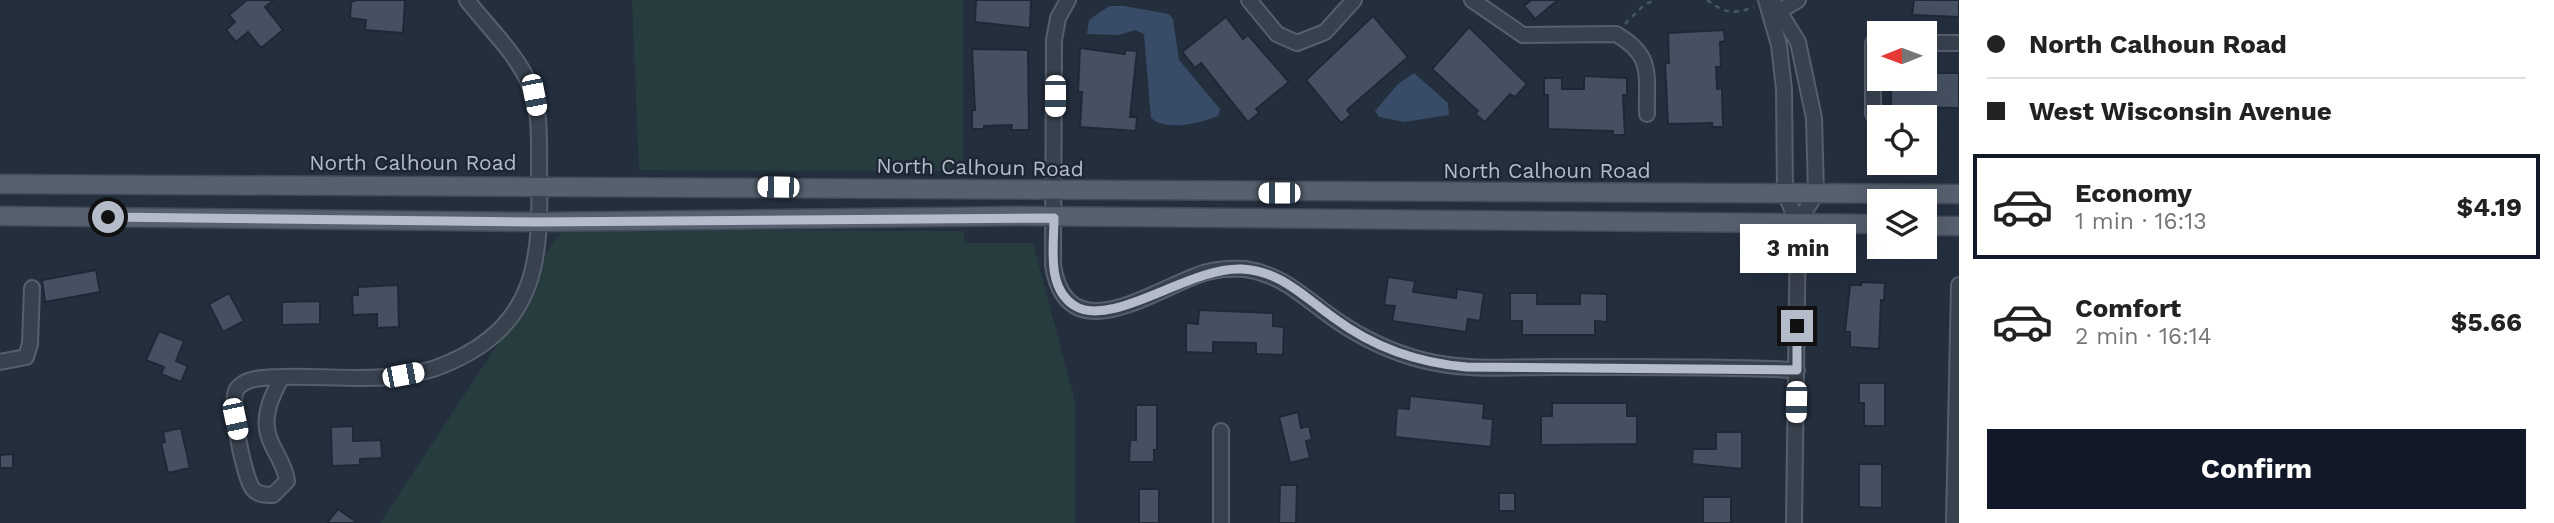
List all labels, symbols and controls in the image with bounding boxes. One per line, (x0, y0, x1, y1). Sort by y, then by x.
north arrow (1867, 21, 1937, 91)
map controls (1867, 21, 1937, 259)
text: North Calhoun Road (2029, 29, 2287, 59)
car (520, 72, 549, 118)
car (1045, 75, 1066, 117)
text: West Wisconsin Avenue (2029, 96, 2332, 126)
button: locate (1867, 105, 1937, 175)
street label: North Calhoun Road (309, 150, 517, 175)
street label: North Calhoun Road (876, 153, 1084, 181)
street label: North Calhoun Road (1443, 158, 1651, 183)
icon: car (1991, 175, 2054, 238)
car (757, 176, 800, 198)
text: Economy (2075, 178, 2192, 208)
car (1259, 183, 1301, 204)
button: layers (1867, 189, 1937, 259)
text: $4.19 (2457, 192, 2522, 222)
route start (92, 201, 124, 233)
text: 1 min · 16:13 (2075, 208, 2207, 235)
callout: 3 min (1739, 224, 1855, 274)
text: 3 min (1767, 235, 1829, 262)
icon: car (1991, 290, 2054, 353)
text: Comfort (2075, 293, 2181, 323)
text: $5.66 (2451, 307, 2522, 337)
route end (1781, 310, 1813, 342)
text: 2 min · 16:14 (2075, 323, 2212, 350)
car (381, 361, 426, 389)
car (1786, 381, 1807, 423)
car (221, 396, 250, 442)
button: Confirm (1987, 429, 2526, 509)

